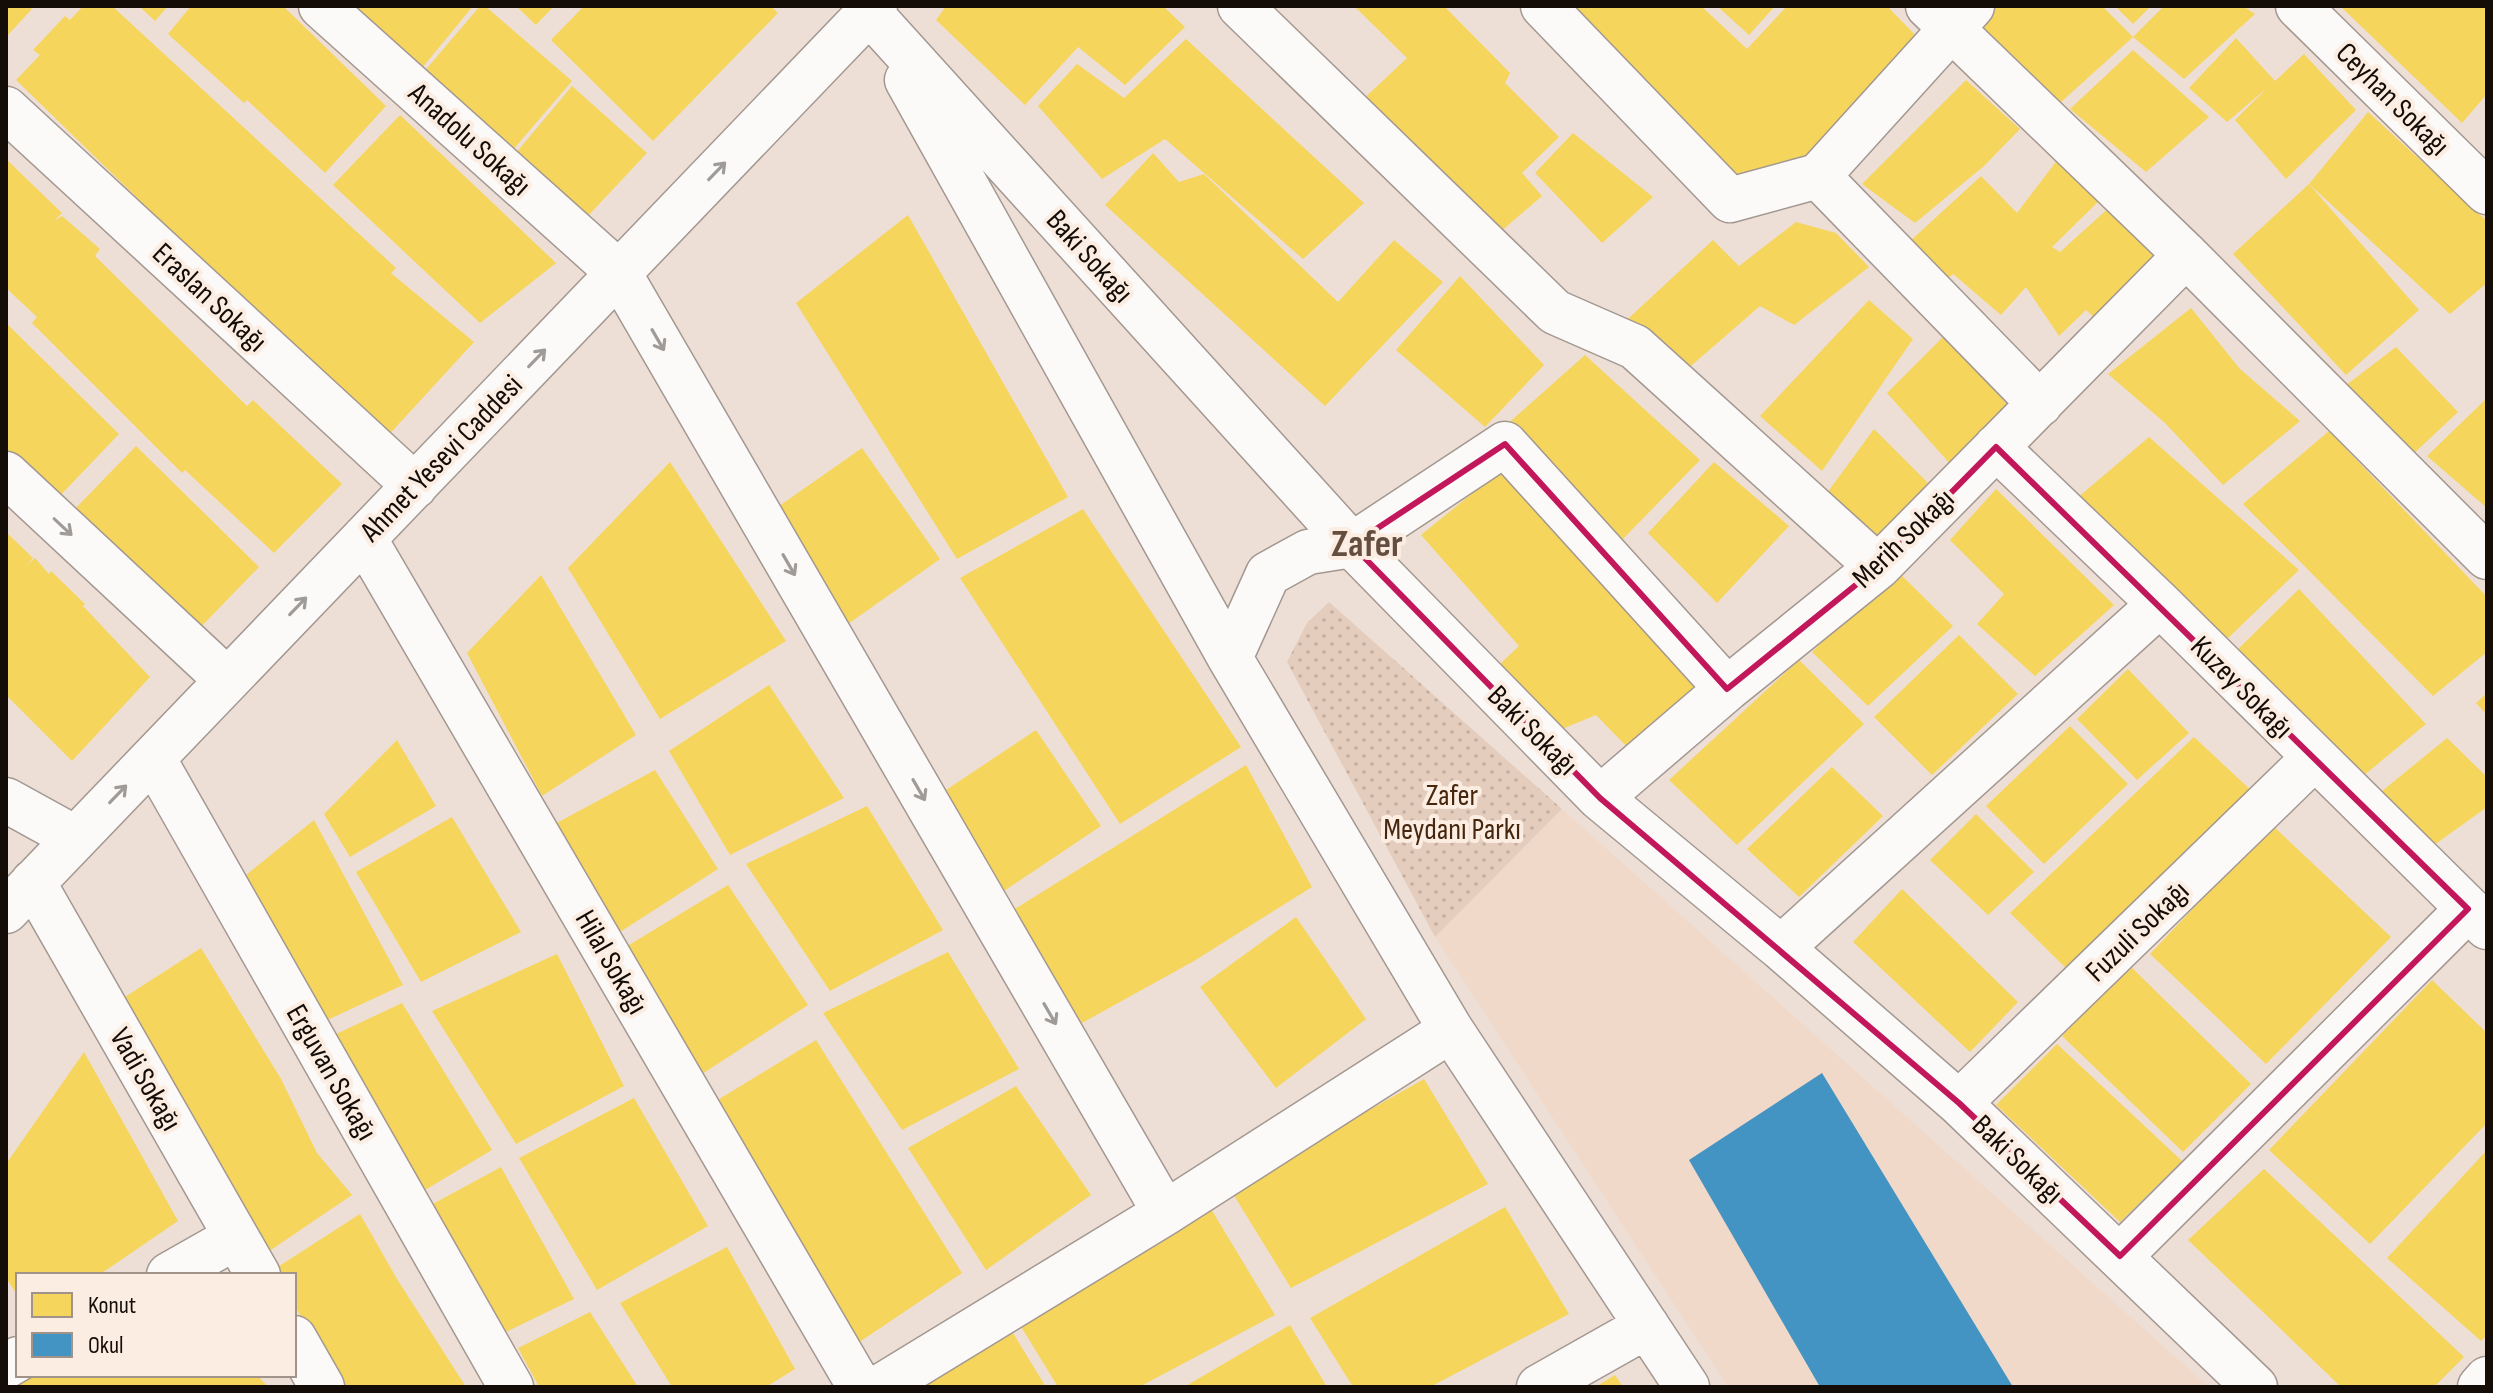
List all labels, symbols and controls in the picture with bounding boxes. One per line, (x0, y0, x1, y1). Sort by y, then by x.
street label: Ceyhan Sokağı (2328, 36, 2456, 164)
street label: Anadolu Sokağı (400, 75, 538, 204)
one-way arrow (707, 161, 726, 181)
street label: Baki Sokağı (1038, 203, 1140, 311)
street label: Eraslan Sokağı (145, 236, 274, 360)
one-way arrow (650, 328, 666, 351)
one-way arrow (527, 348, 546, 368)
street label: Ahmet Yesevi Caddesi (352, 368, 530, 550)
street label: Merih Sokağı (1845, 481, 1962, 596)
one-way arrow (53, 518, 73, 537)
district label: Zafer (1331, 522, 1403, 567)
one-way arrow (781, 553, 797, 576)
one-way arrow (289, 597, 307, 617)
street label: Kuzey Sokağı (2183, 629, 2300, 746)
street label: Baki Sokağı (1480, 678, 1585, 783)
one-way arrow (911, 778, 927, 801)
park label: Zafer Meydanı Parkı (1383, 778, 1521, 848)
one-way arrow (108, 785, 127, 804)
street label: Fuzuli Sokağı (2079, 874, 2197, 990)
street label: Hilal Sokağı (567, 904, 655, 1021)
street label: Erguvan Sokağı (278, 998, 384, 1147)
one-way arrow (1043, 1002, 1058, 1026)
street label: Vadi Sokağı (101, 1022, 189, 1137)
street label: Baki Sokağı (1964, 1108, 2070, 1212)
legend (16, 1273, 296, 1377)
text: Konut (88, 1291, 136, 1320)
text: Okul (88, 1331, 124, 1360)

